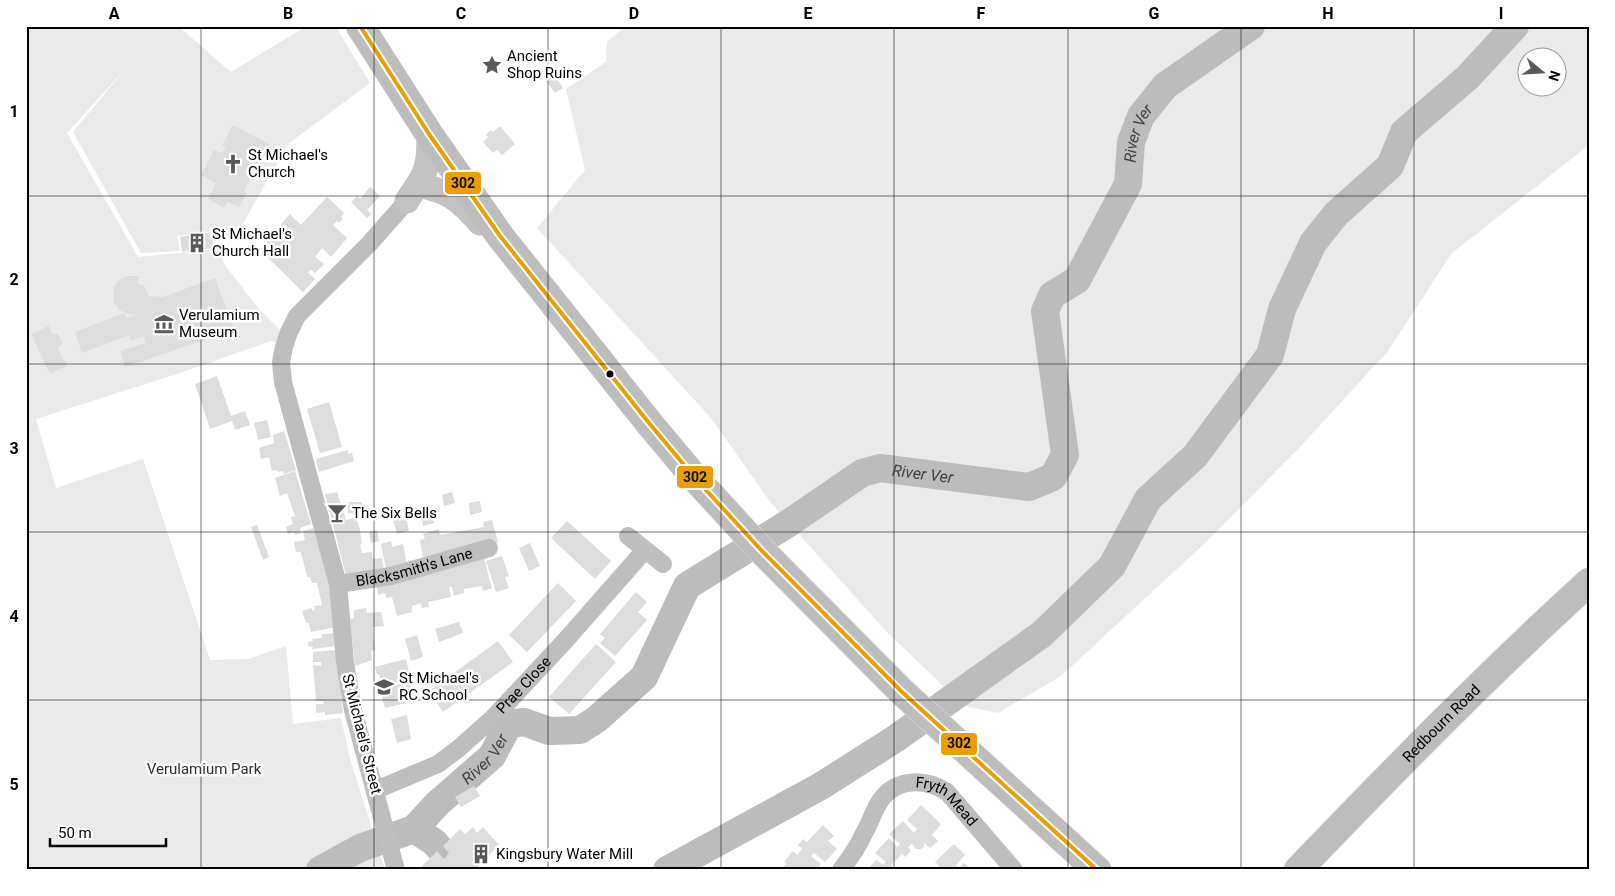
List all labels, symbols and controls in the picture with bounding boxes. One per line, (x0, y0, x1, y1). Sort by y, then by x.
text: A (109, 4, 120, 23)
text: B (283, 4, 293, 23)
text: C (456, 4, 466, 23)
text: D (629, 4, 639, 23)
text: E (804, 4, 813, 23)
text: F (977, 4, 986, 23)
text: G (1149, 4, 1160, 23)
text: H (1322, 4, 1334, 23)
text: I (1499, 4, 1503, 23)
place label: Ancient Shop Ruins (507, 47, 582, 82)
north arrow (1518, 48, 1568, 98)
place icon: Ancient Shop Ruins (481, 54, 503, 76)
text: N (1545, 69, 1564, 83)
water label: River Ver (1121, 100, 1157, 163)
text: 1 (9, 102, 19, 121)
place label: St Michael's Church (248, 146, 328, 181)
church icon: St Michael's Church (222, 153, 244, 175)
line badge: 302 (444, 171, 482, 195)
text: 302 (451, 175, 475, 191)
place label: St Michael's Church Hall (212, 225, 292, 260)
building icon: St Michael's Church Hall (186, 232, 208, 254)
text: 2 (9, 270, 19, 289)
place label: Verulamium Museum (179, 306, 260, 341)
museum icon: Verulamium Museum (153, 313, 175, 335)
unlabelled marker (605, 369, 615, 379)
text: 3 (9, 439, 19, 458)
water label: River Ver (891, 461, 955, 487)
line badge: 302 (676, 465, 714, 489)
text: 302 (683, 469, 707, 485)
bar icon: The Six Bells (326, 502, 348, 524)
place label: The Six Bells (352, 504, 437, 522)
street label: Blacksmith's Lane (355, 544, 475, 590)
text: 4 (9, 607, 19, 626)
street label: Prae Close (493, 653, 555, 717)
place label: St Michael's RC School (399, 669, 479, 704)
street label: St Michael's Street (338, 672, 386, 796)
school or university icon: St Michael's RC School (373, 676, 395, 698)
street label: Redbourn Road (1399, 681, 1484, 766)
water label: River Ver (458, 730, 512, 788)
line badge: 302 (940, 732, 978, 756)
text: 302 (947, 735, 971, 751)
park label: Verulamium Park (147, 760, 262, 778)
street label: Fryth Mead (915, 773, 981, 830)
text: 5 (9, 775, 19, 794)
scale bar (50, 816, 166, 848)
text: 50 m (58, 824, 92, 842)
building icon: Kingsbury Water Mill (470, 843, 492, 865)
place label: Kingsbury Water Mill (496, 845, 633, 863)

